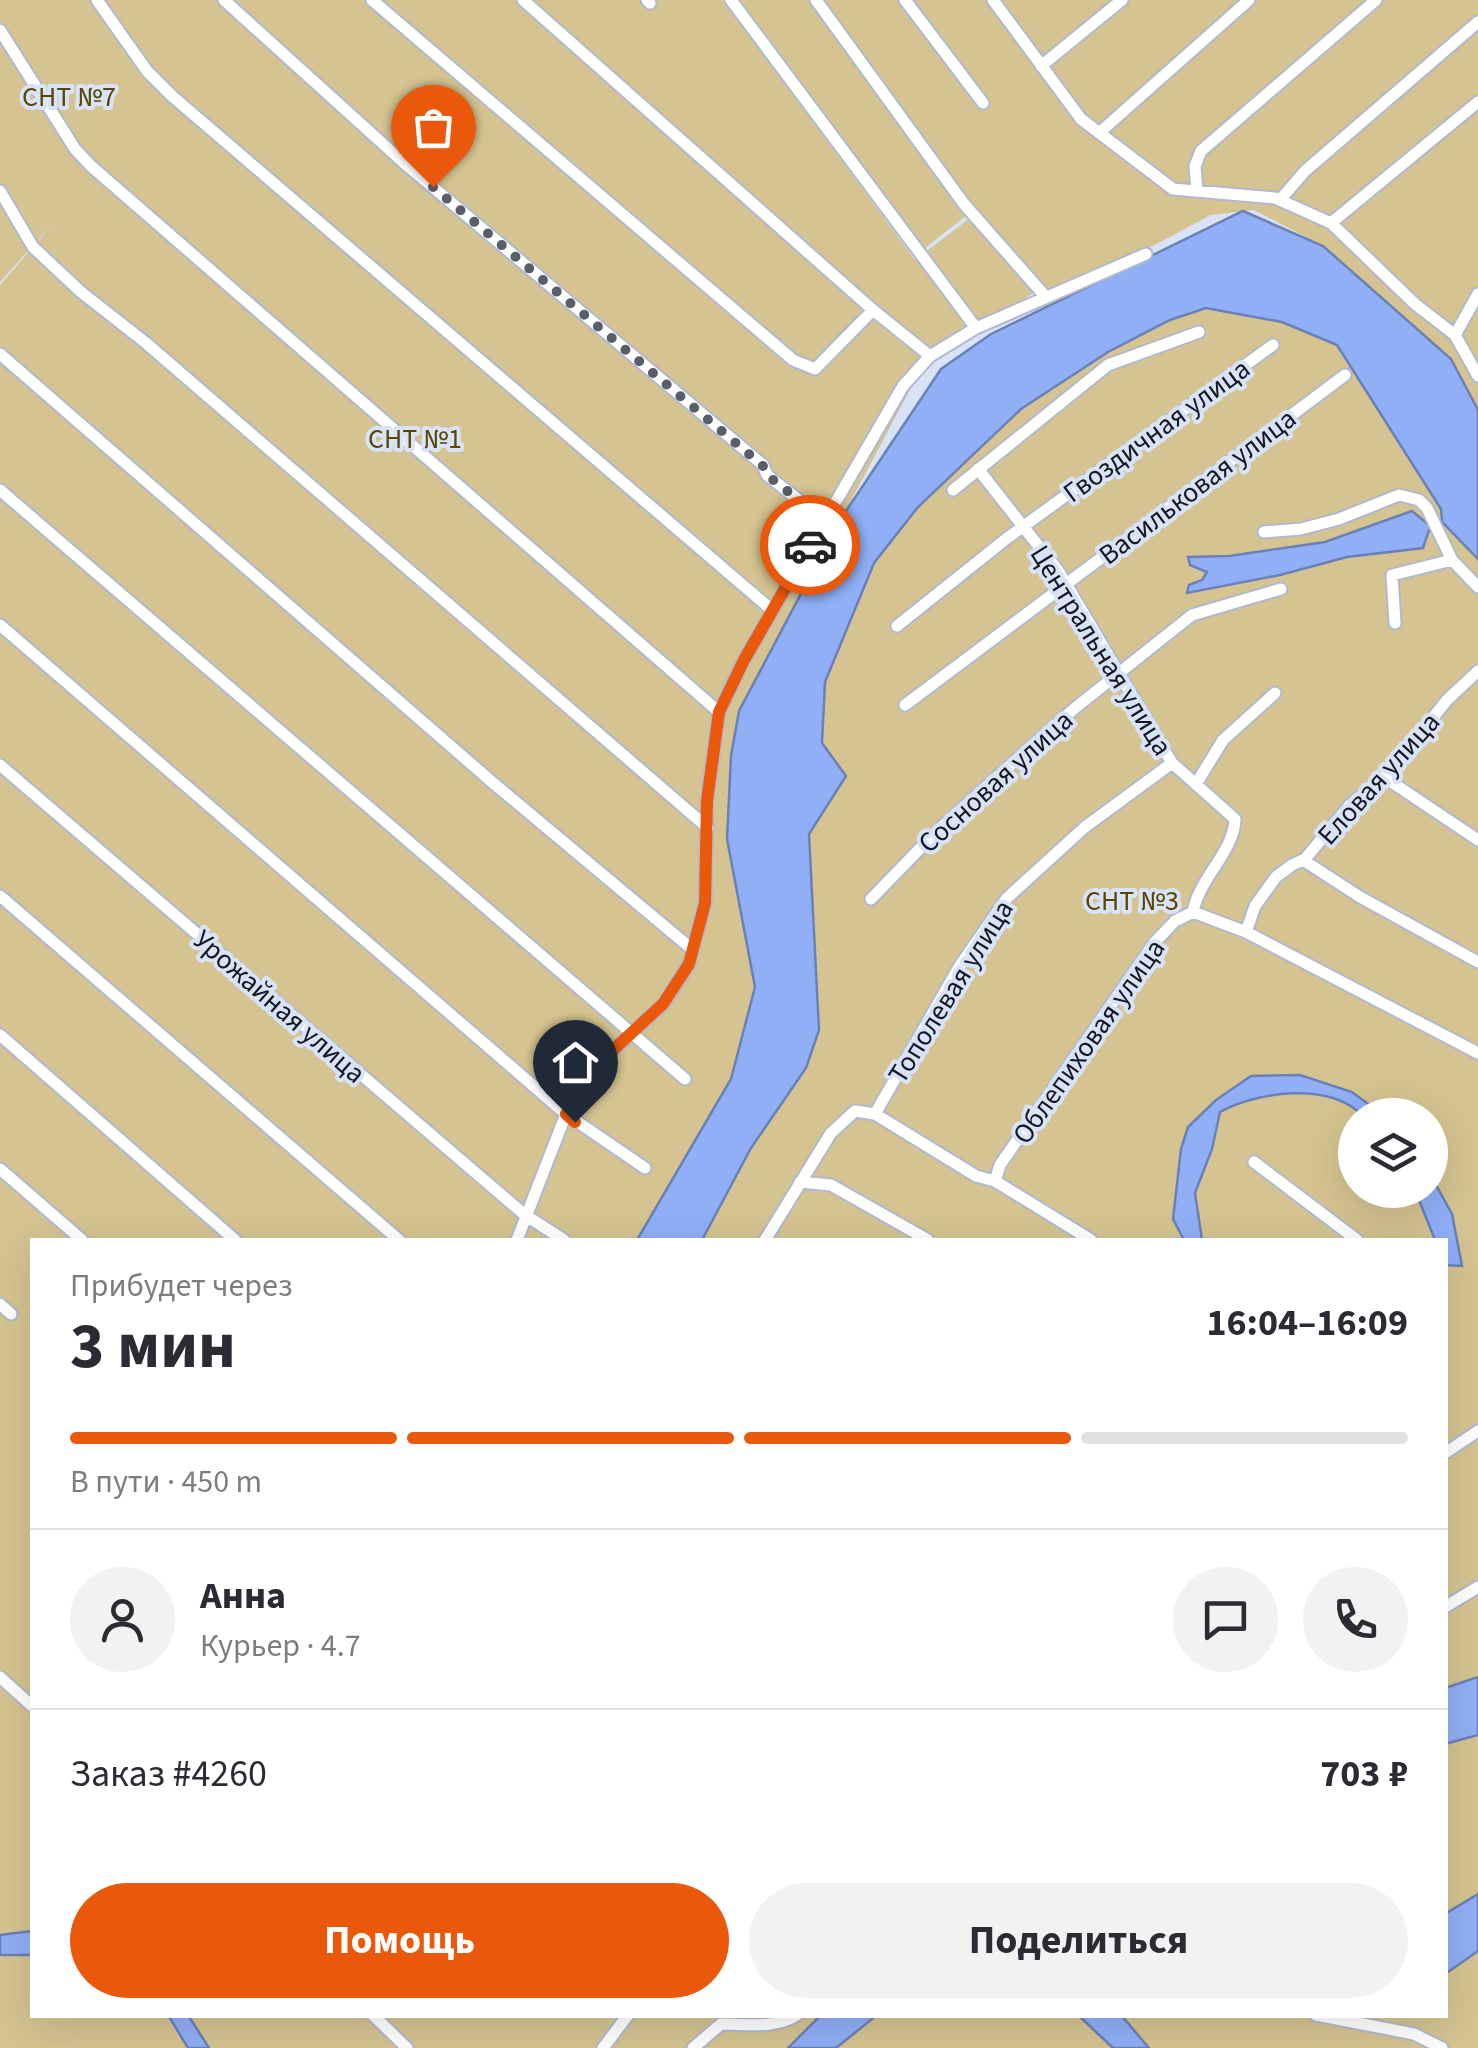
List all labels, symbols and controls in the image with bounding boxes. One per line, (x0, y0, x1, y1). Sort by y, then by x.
park label: СНТ №7 (22, 77, 116, 117)
pin (391, 85, 476, 188)
icon: bag (406, 100, 461, 155)
street label: Гвоздичная улица (1055, 349, 1258, 512)
street label: Васильковая улица (1090, 399, 1305, 574)
park label: СНТ №1 (368, 419, 462, 459)
courier (760, 495, 860, 595)
icon: car (783, 518, 838, 573)
street label: Центральная улица (1020, 537, 1182, 764)
street label: Сосновая улица (909, 701, 1082, 862)
street label: Еловая улица (1308, 703, 1449, 854)
park label: СНТ №3 (1085, 881, 1179, 921)
street label: Тополевая улица (878, 892, 1023, 1091)
street label: Урожайная улица (185, 921, 374, 1093)
street label: Облепиховая улица (1003, 931, 1175, 1152)
pin (533, 1020, 618, 1123)
icon: home (548, 1035, 603, 1090)
map controls (1338, 1098, 1448, 1208)
button: layers (1338, 1098, 1448, 1208)
text: Прибудет через (70, 1263, 293, 1309)
text: 16:04–16:09 (1206, 1296, 1408, 1350)
text: 3 мин (70, 1300, 236, 1393)
text: В пути · 450 m (70, 1459, 262, 1505)
button: person (70, 1567, 175, 1672)
button: chat (1173, 1567, 1278, 1672)
button: phone (1303, 1567, 1408, 1672)
text: Анна (200, 1569, 286, 1623)
text: Курьер · 4.7 (200, 1623, 361, 1669)
text: Заказ #4260 (70, 1747, 267, 1801)
text: 703 ₽ (1320, 1747, 1408, 1801)
button: Помощь (70, 1883, 729, 1998)
button: Поделиться (749, 1883, 1408, 1998)

